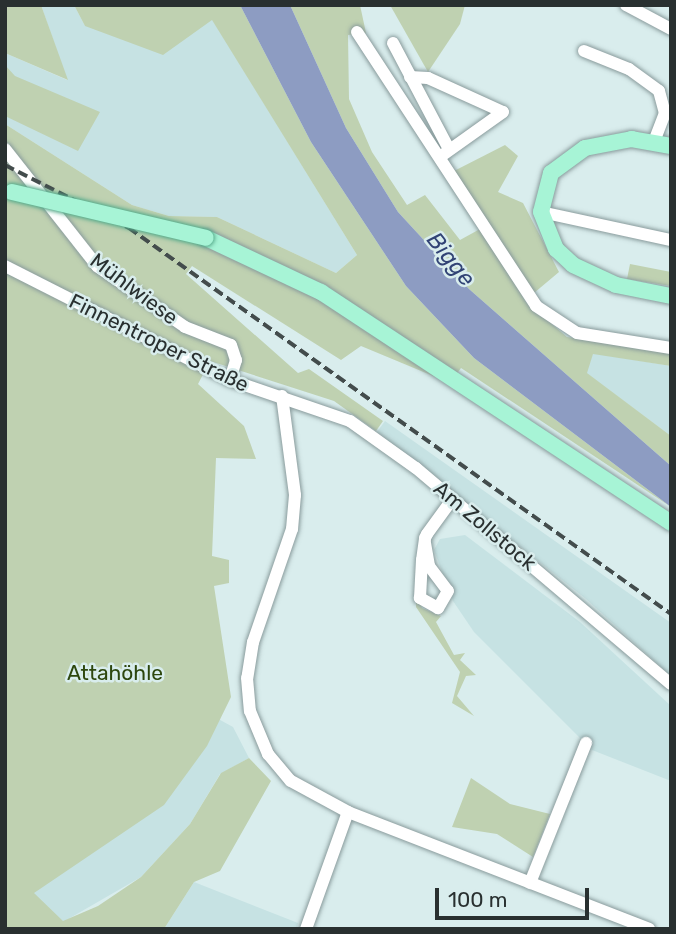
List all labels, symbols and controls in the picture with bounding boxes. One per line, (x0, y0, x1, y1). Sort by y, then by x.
water label: Bigge (421, 227, 481, 291)
street label: Mühlwiese (85, 248, 183, 330)
street label: Finnentroper Straße (65, 288, 253, 398)
street label: Am Zollstock (429, 476, 541, 576)
park label: Attahöhle (67, 660, 163, 686)
scale bar (438, 874, 592, 918)
text: 100 m (448, 887, 507, 912)

